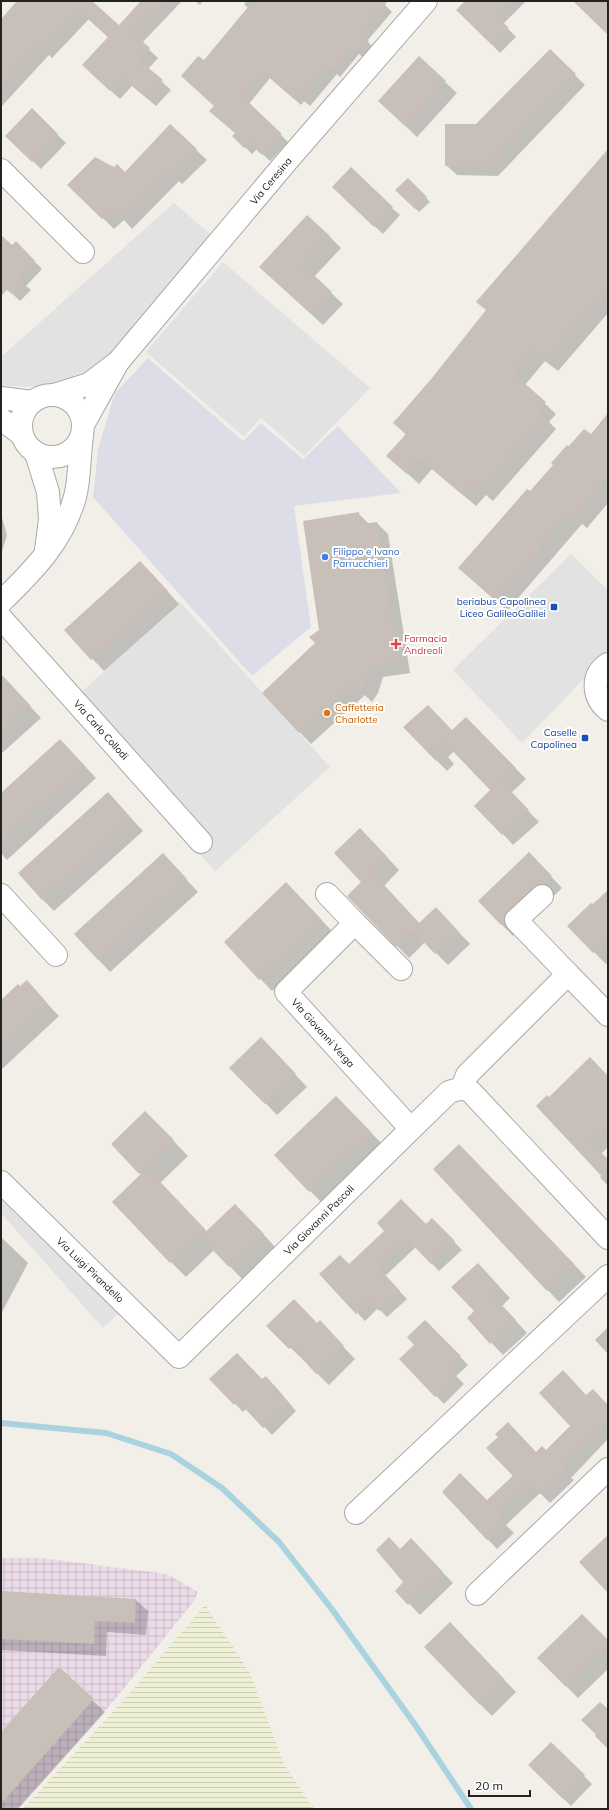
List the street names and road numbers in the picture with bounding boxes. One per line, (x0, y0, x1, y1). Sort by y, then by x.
street label: Via Ceresina (247, 155, 295, 207)
street label: Via Carlo Collodi (71, 697, 131, 763)
street label: Via Giovanni Verga (289, 996, 357, 1070)
street label: Via Giovanni Pascoli (281, 1182, 357, 1258)
street label: Via Luigi Pirandello (54, 1235, 127, 1306)

